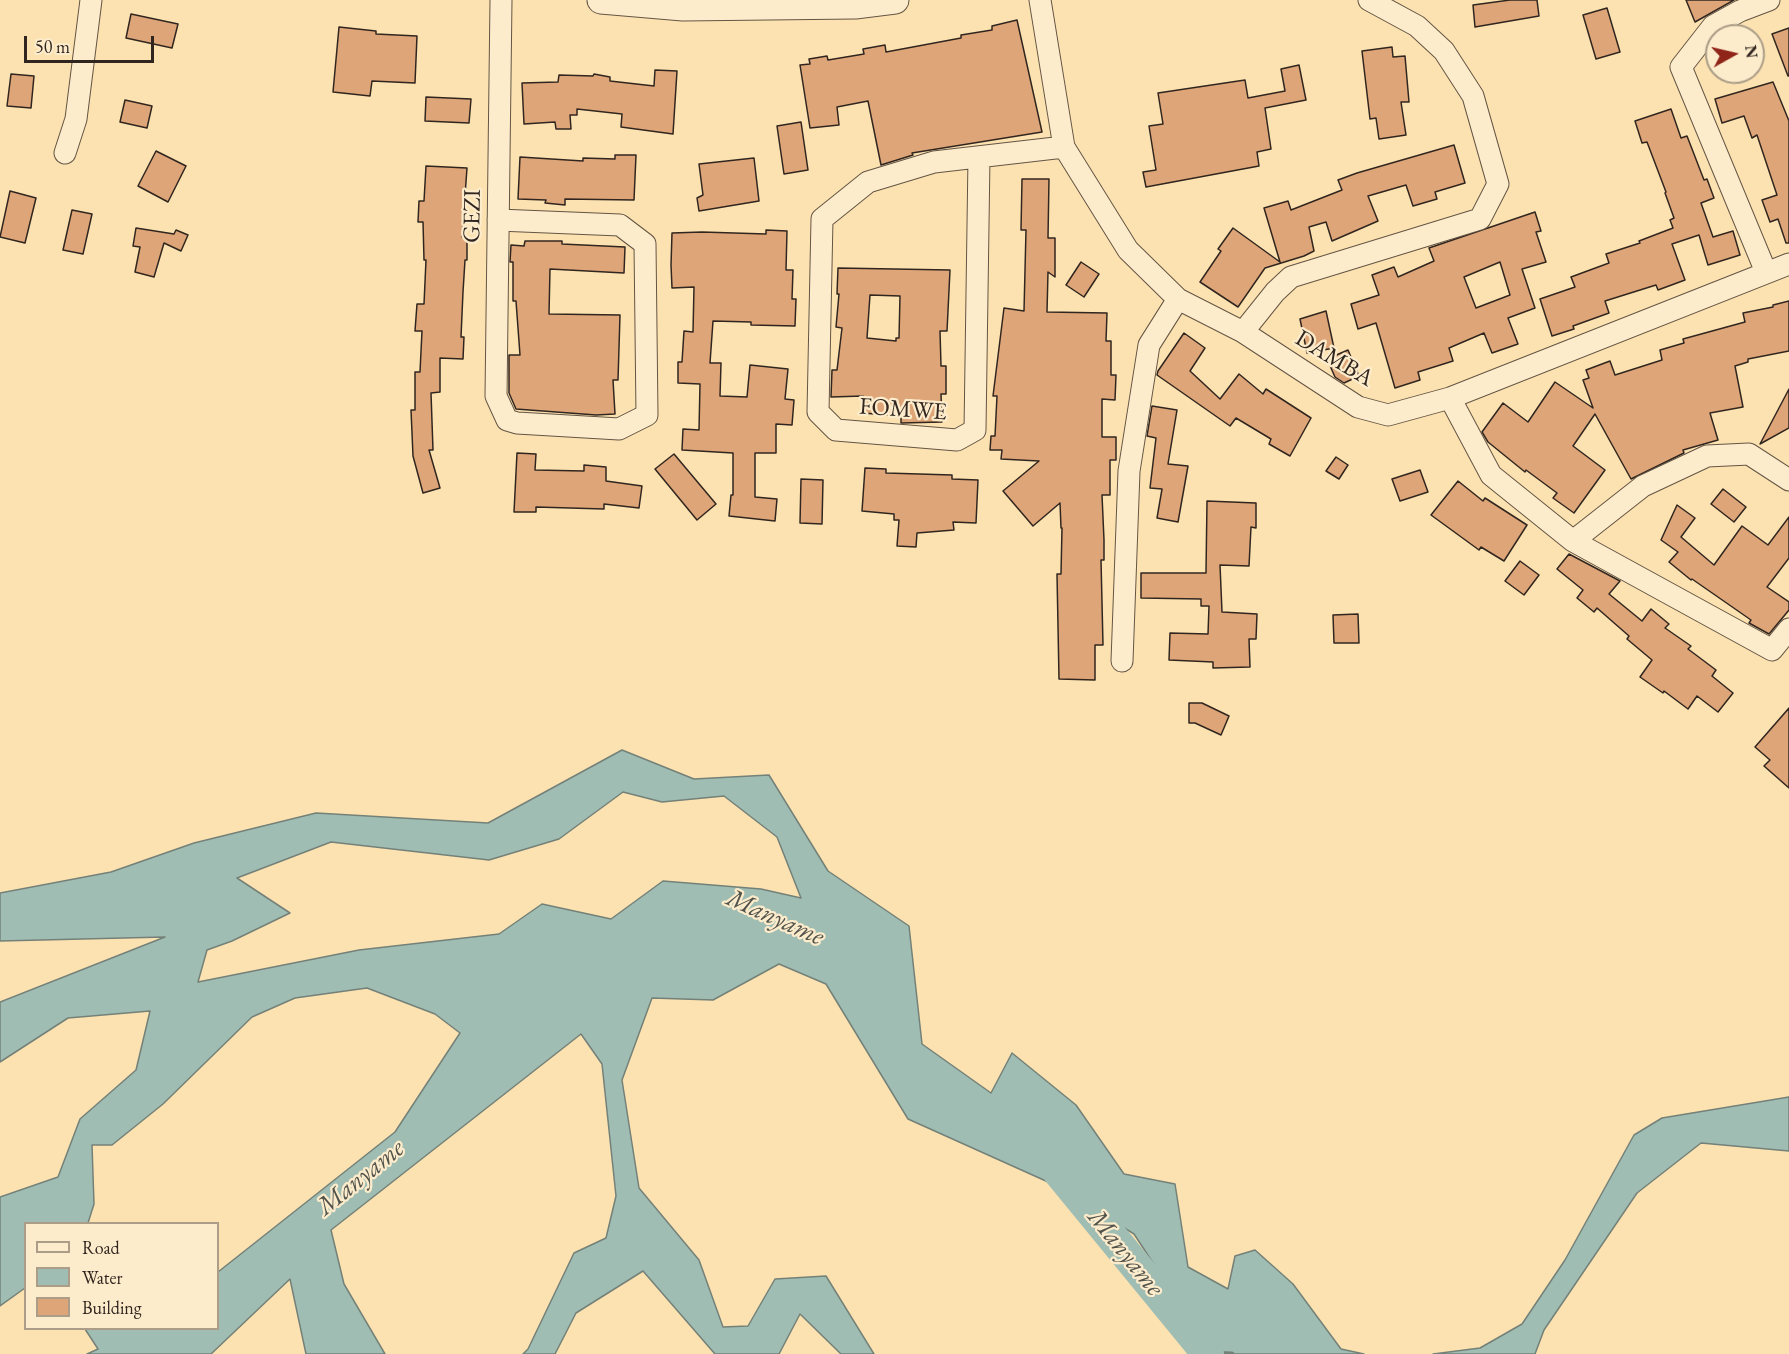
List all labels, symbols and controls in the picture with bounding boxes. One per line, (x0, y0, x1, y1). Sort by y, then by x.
scale bar (27, 24, 158, 62)
north arrow (1705, 24, 1765, 84)
text: 50 m (35, 35, 70, 58)
text: N (1740, 44, 1763, 60)
street label: GEZI (458, 189, 488, 243)
street label: DAMBA (1290, 324, 1378, 394)
street label: FOMWE (858, 393, 948, 427)
water label: Manyame (721, 883, 829, 953)
water label: Manyame (311, 1133, 411, 1223)
water label: Manyame (1080, 1203, 1170, 1303)
legend (24, 1222, 219, 1330)
text: Road (82, 1236, 120, 1259)
text: Water (82, 1266, 123, 1289)
text: Building (82, 1296, 142, 1319)

